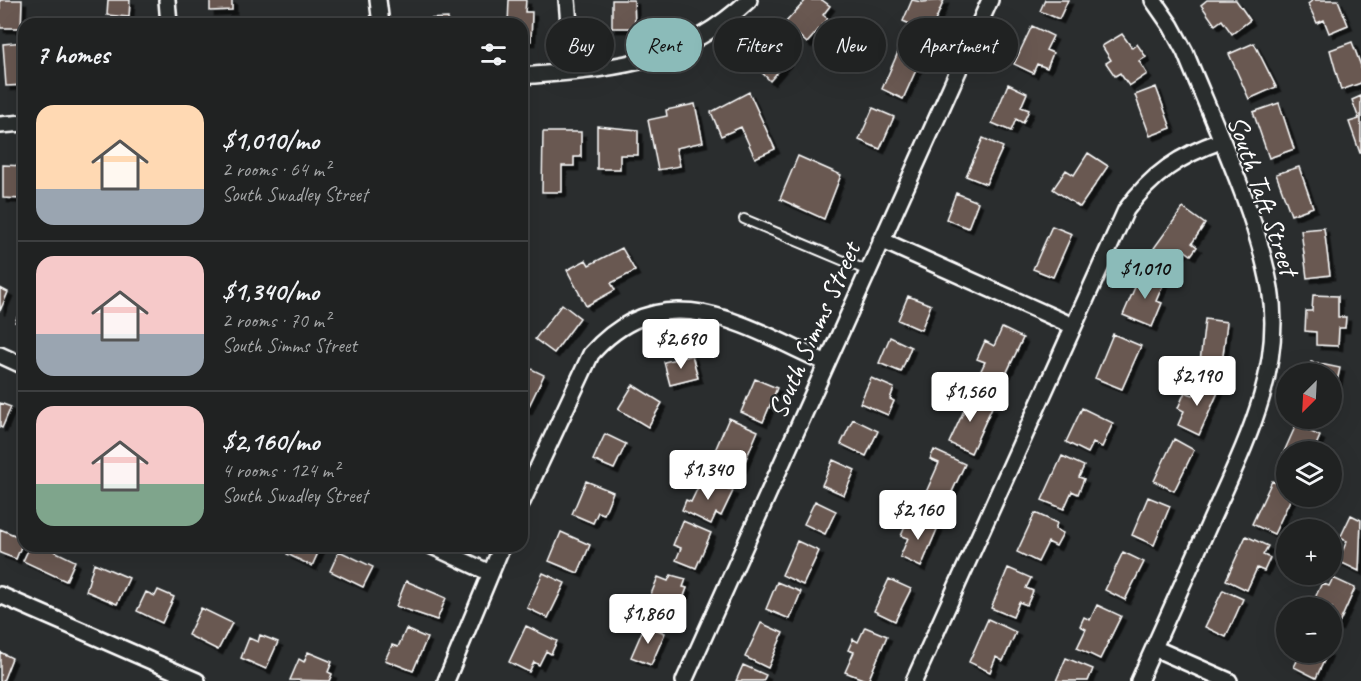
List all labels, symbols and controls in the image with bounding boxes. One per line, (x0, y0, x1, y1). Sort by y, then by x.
chip: Buy (546, 18, 614, 72)
chip: Rent (626, 18, 702, 72)
chip: Filters (714, 18, 802, 72)
chip: New (814, 18, 886, 72)
chip: Apartment (898, 18, 1018, 72)
text: 7 homes (36, 38, 109, 71)
icon: filters (477, 38, 510, 71)
street label: South Taft Street (1220, 111, 1308, 283)
text: $1,010/mo (222, 124, 319, 157)
icon: home (84, 129, 156, 201)
text: 2 rooms · 64 m² (222, 157, 330, 182)
text: South Swadley Street (222, 182, 368, 207)
street label: South Simms Street (759, 234, 869, 424)
pin: $1,010 (1096, 249, 1194, 300)
text: $1,010 (1121, 256, 1169, 281)
text: $1,340/mo (222, 275, 319, 308)
icon: home (84, 280, 156, 352)
text: 2 rooms · 70 m² (222, 308, 330, 333)
pin: $2,690 (632, 319, 730, 370)
text: $2,690 (656, 326, 706, 351)
text: South Simms Street (222, 333, 357, 358)
pin: $2,190 (1148, 356, 1246, 407)
text: $2,190 (1173, 363, 1221, 388)
north arrow (1276, 363, 1342, 429)
map controls (1276, 363, 1342, 663)
pin: $1,560 (921, 372, 1019, 423)
text: $1,560 (945, 379, 995, 404)
text: $2,160/mo (222, 425, 320, 458)
icon: home (84, 430, 156, 502)
button: layers (1276, 441, 1342, 507)
pin: $1,340 (659, 450, 757, 501)
text: $1,340 (684, 457, 732, 482)
text: 4 rooms · 124 m² (222, 458, 339, 483)
text: South Swadley Street (222, 483, 368, 508)
pin: $2,160 (869, 490, 967, 541)
text: $2,160 (893, 497, 943, 522)
button: + (1276, 519, 1342, 585)
pin: $1,860 (599, 594, 697, 645)
button: − (1276, 597, 1342, 663)
text: $1,860 (623, 601, 673, 626)

